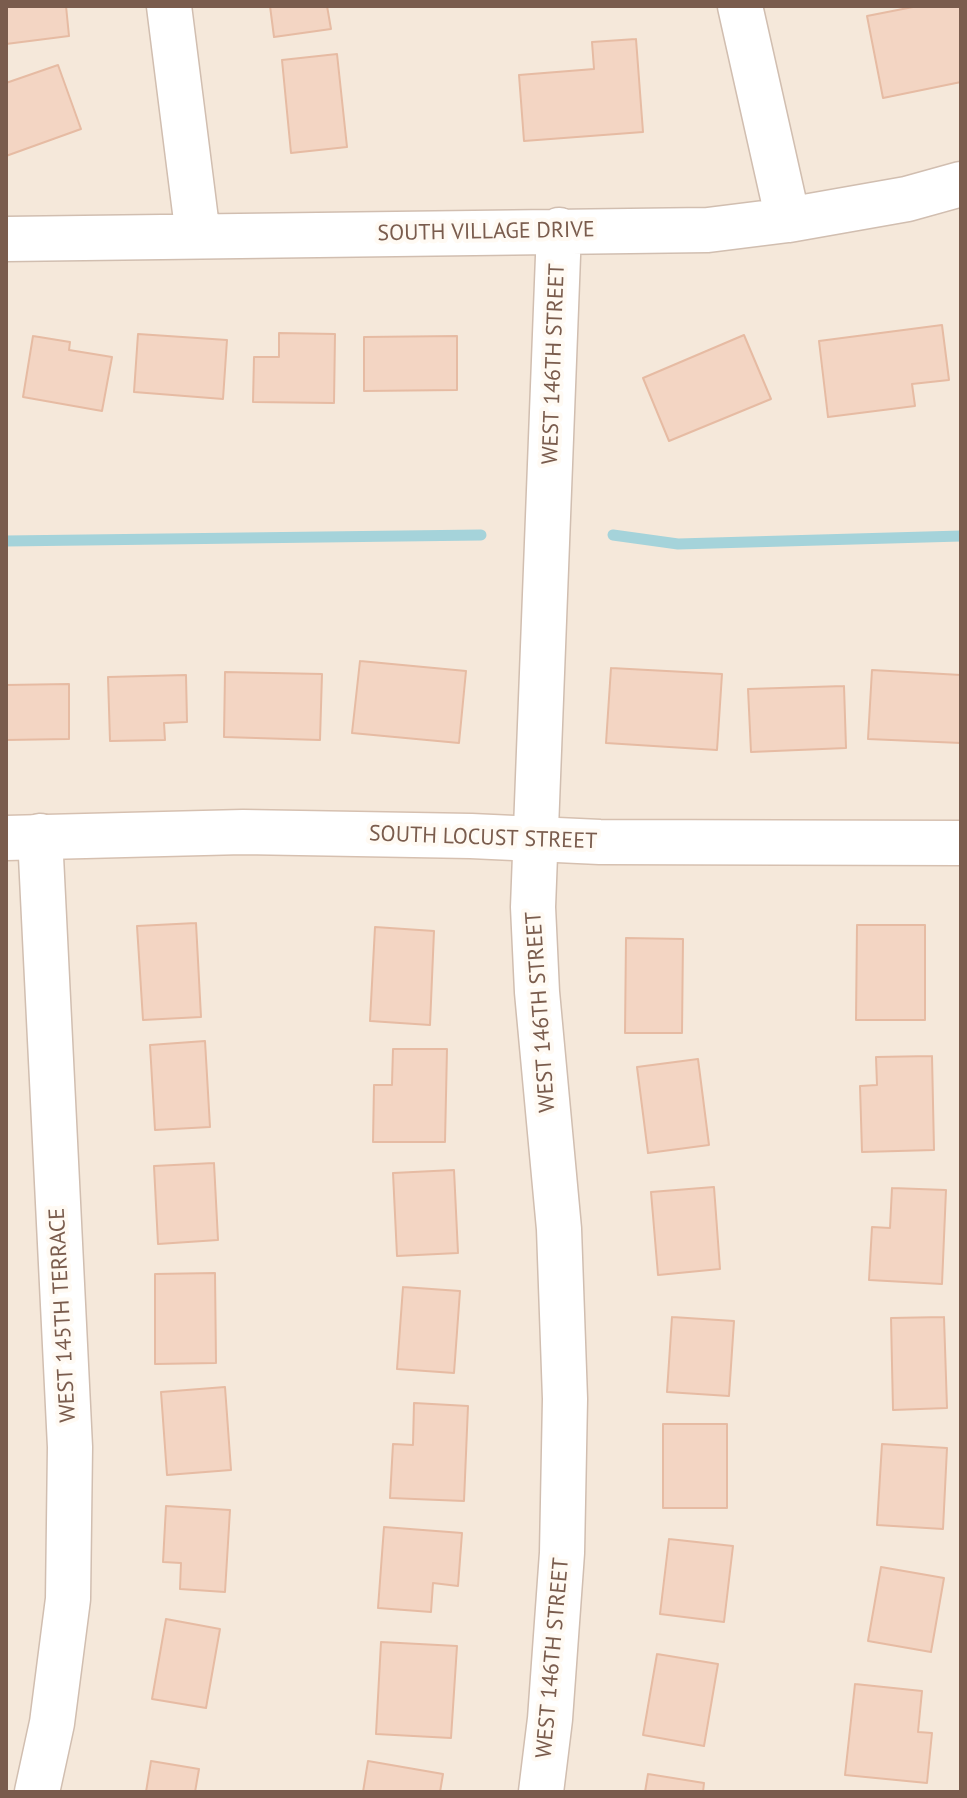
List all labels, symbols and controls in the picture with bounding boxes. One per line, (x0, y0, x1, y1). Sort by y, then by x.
street label: SOUTH VILLAGE DRIVE (377, 217, 595, 247)
street label: WEST 146TH STREET (537, 263, 571, 465)
street label: SOUTH LOCUST STREET (368, 821, 598, 855)
street label: WEST 146TH STREET (521, 911, 561, 1113)
street label: WEST 145TH TERRACE (44, 1207, 82, 1423)
street label: WEST 146TH STREET (531, 1557, 575, 1759)

